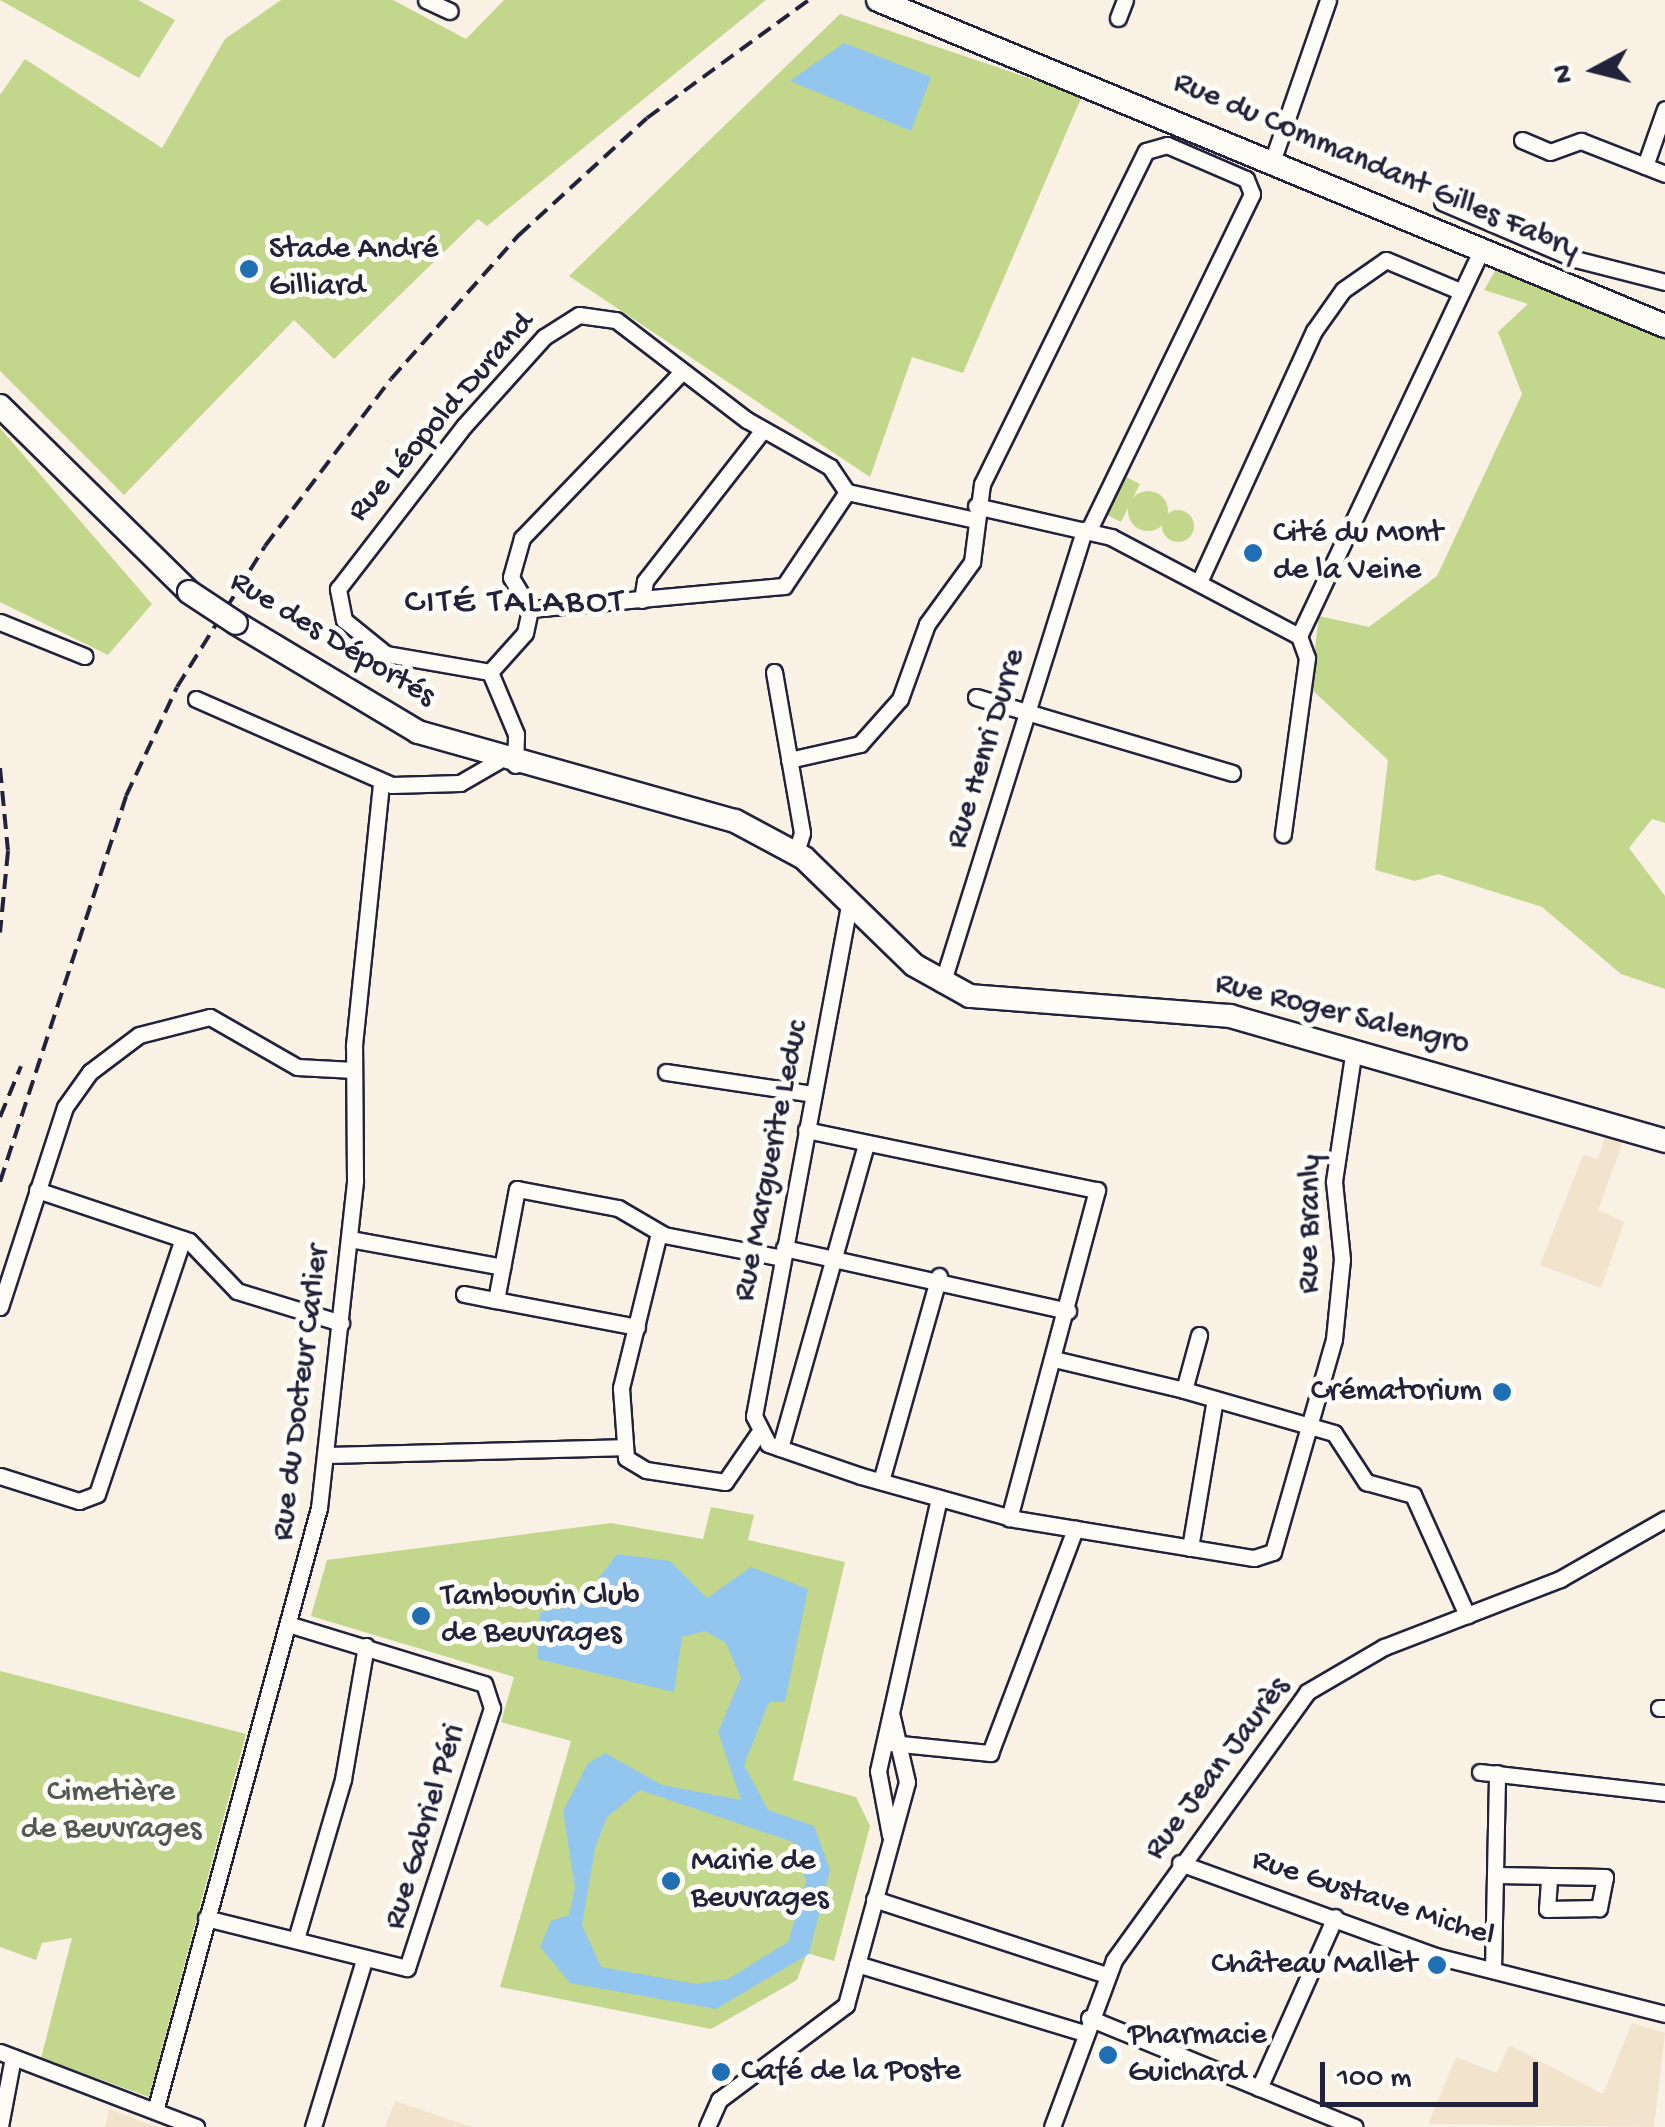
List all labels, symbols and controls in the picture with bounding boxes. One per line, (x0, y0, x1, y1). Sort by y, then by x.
north arrow (1545, 20, 1645, 120)
text: N (1547, 63, 1582, 85)
street label: Rue du Commandant Gilles Fabry (1167, 64, 1585, 270)
place label: Stade André Gilliard (269, 232, 438, 307)
marker: Stade André Gilliard (238, 258, 260, 280)
street label: Rue Léopold Durand (340, 305, 544, 531)
place label: Cité du Mont de la Veine (1273, 516, 1443, 591)
marker: Cité du Mont de la Veine (1242, 542, 1264, 564)
street label: Rue des Déportés (222, 564, 442, 716)
district label: CITÉ TALABOT (405, 583, 625, 625)
street label: Rue Henri Durre (938, 645, 1036, 853)
street label: Rue Roger Salengro (1211, 965, 1473, 1065)
street label: Rue Marguerite Leduc (726, 1017, 818, 1305)
street label: Rue Branly (1291, 1154, 1331, 1294)
street label: Rue du Docteur Carlier (265, 1243, 339, 1543)
place label: Crématorium (1311, 1373, 1482, 1411)
marker: Crématorium (1491, 1381, 1513, 1403)
place label: Tambourin Club de Beuvrages (441, 1579, 640, 1654)
marker: Tambourin Club de Beuvrages (410, 1605, 432, 1627)
street label: Rue Jean Jaurès (1137, 1670, 1299, 1868)
street label: Rue Gabriel Péri (377, 1720, 475, 1934)
park label: Cimetière de Beuvrages (21, 1775, 201, 1850)
street label: Rue Gustave Michel (1247, 1842, 1499, 1956)
place label: Mairie de Beuvrages (691, 1844, 829, 1919)
marker: Mairie de Beuvrages (660, 1870, 682, 1892)
place label: Château Mallet (1211, 1946, 1417, 1984)
marker: Château Mallet (1426, 1954, 1448, 1976)
place label: Pharmacie Guichard (1128, 2018, 1267, 2093)
scale bar (1325, 2042, 1542, 2104)
marker: Pharmacie Guichard (1097, 2044, 1119, 2066)
place label: Café de la Poste (741, 2053, 961, 2091)
marker: Café de la Poste (710, 2061, 732, 2083)
text: 100 m (1337, 2062, 1412, 2097)

